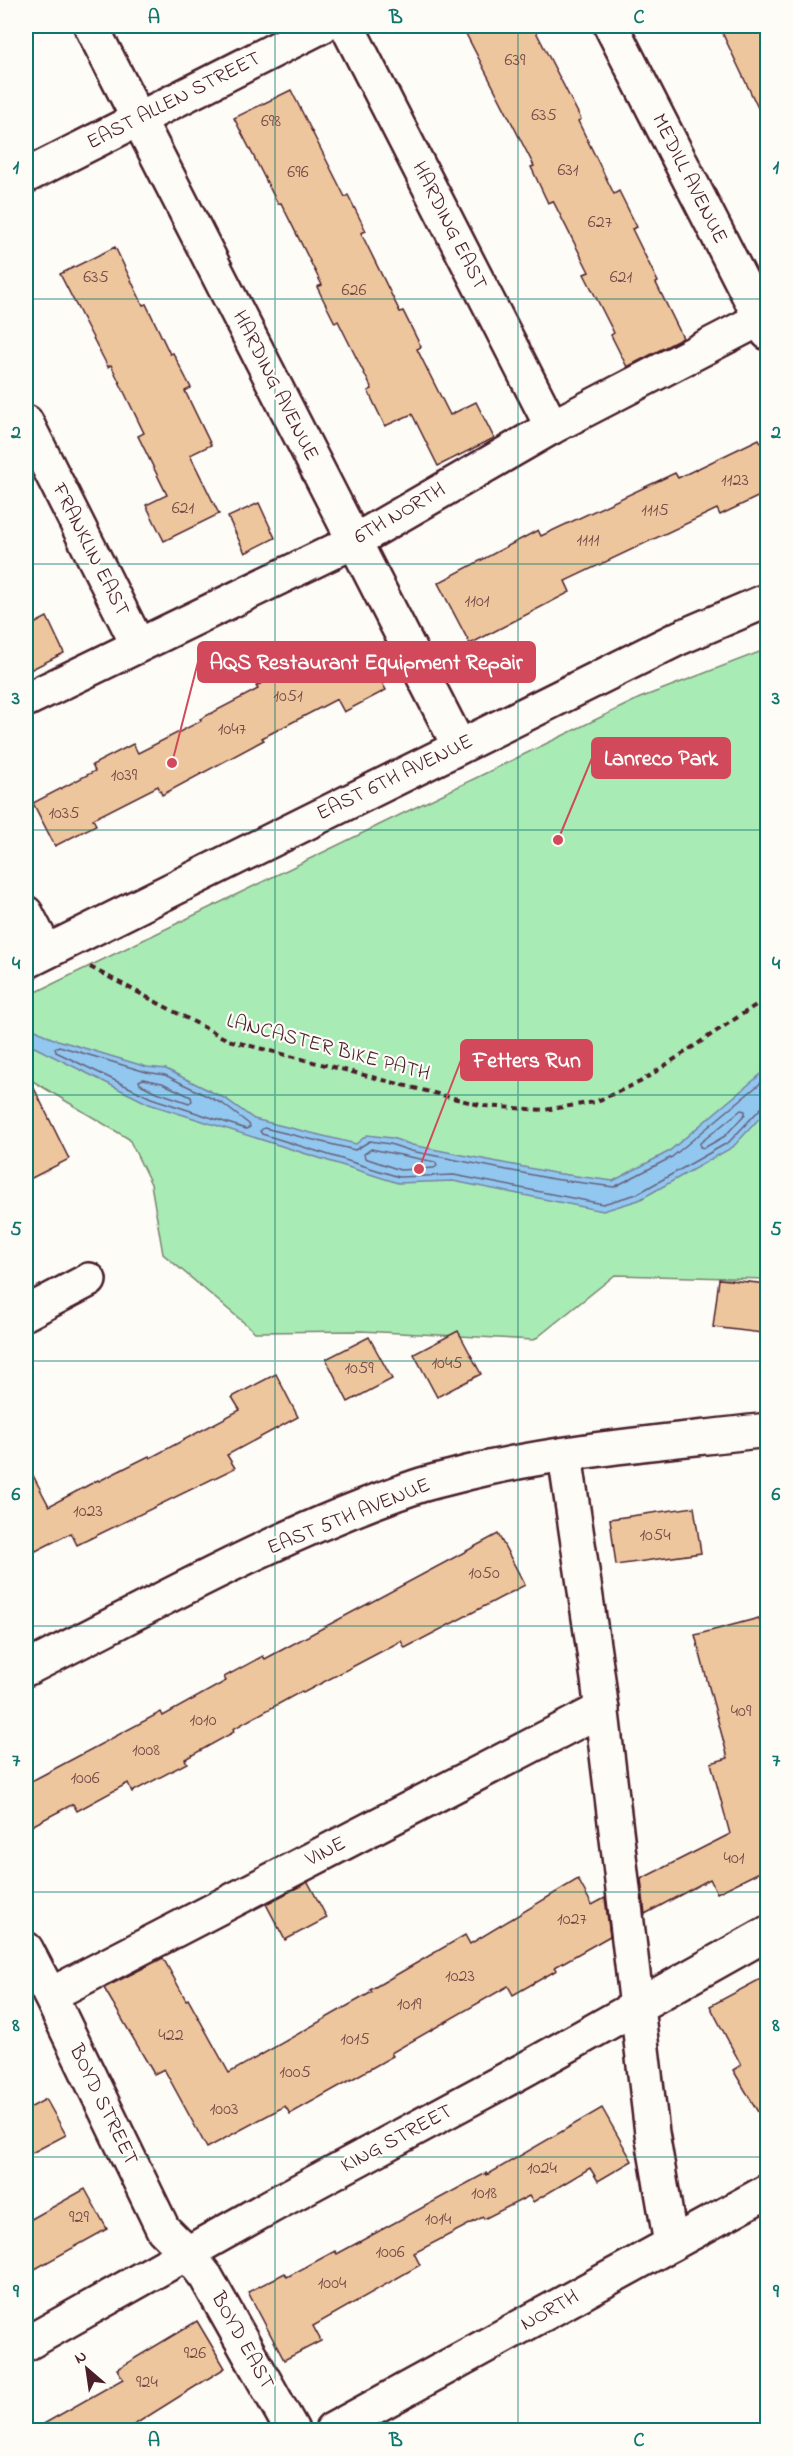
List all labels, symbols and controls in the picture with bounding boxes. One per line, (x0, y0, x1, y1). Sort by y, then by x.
text: A (148, 4, 160, 33)
text: B (388, 4, 403, 33)
text: C (634, 4, 645, 33)
street label: EAST ALLEN STREET (82, 44, 266, 158)
house number: 639 (505, 48, 526, 74)
house number: 635 (531, 103, 557, 129)
house number: 698 (261, 109, 281, 135)
street label: MEDILL AVENUE (643, 109, 735, 249)
text: 1 (13, 154, 20, 183)
text: 1 (773, 154, 780, 183)
street label: HARDING EAST (404, 156, 494, 296)
house number: 631 (557, 158, 579, 184)
house number: 696 (287, 160, 309, 186)
house number: 627 (588, 210, 613, 236)
house number: 635 (83, 265, 109, 291)
house number: 621 (610, 265, 633, 291)
house number: 626 (342, 278, 366, 304)
street label: HARDING AVENUE (224, 306, 326, 466)
text: 2 (10, 419, 21, 448)
text: 2 (770, 419, 781, 448)
house number: 1123 (721, 468, 749, 494)
street label: 6TH NORTH (349, 476, 451, 552)
street label: FRANKLIN EAST (43, 477, 136, 622)
house number: 621 (172, 496, 195, 522)
house number: 1115 (641, 498, 669, 524)
house number: 1111 (577, 528, 600, 554)
house number: 1101 (465, 589, 490, 615)
callout: AQS Restaurant Equipment Repair (198, 642, 535, 682)
text: AQS Restaurant Equipment Repair (209, 648, 524, 680)
house number: 1051 (273, 684, 303, 710)
text: 3 (11, 685, 20, 714)
text: 3 (771, 685, 780, 714)
house number: 1047 (218, 717, 247, 743)
street label: EAST 6TH AVENUE (312, 727, 478, 829)
callout: Lanreco Park (592, 738, 730, 778)
text: Lanreco Park (604, 744, 719, 776)
house number: 1039 (111, 763, 138, 789)
house number: 1035 (48, 801, 80, 827)
text: 4 (12, 950, 21, 979)
text: 4 (772, 950, 781, 979)
street label: LANCASTER BIKE PATH (223, 1006, 433, 1090)
callout: Fetters Run (461, 1040, 592, 1080)
text: Fetters Run (472, 1046, 581, 1078)
text: 5 (10, 1216, 22, 1245)
text: 5 (770, 1216, 782, 1245)
house number: 1045 (431, 1351, 463, 1377)
house number: 1059 (344, 1356, 374, 1382)
street label: EAST 5TH AVENUE (263, 1471, 435, 1563)
text: 6 (12, 1481, 21, 1510)
text: 6 (772, 1481, 781, 1510)
house number: 1023 (73, 1499, 103, 1525)
house number: 1054 (639, 1523, 671, 1549)
house number: 1050 (468, 1561, 500, 1587)
house number: 409 (731, 1699, 752, 1725)
house number: 1010 (190, 1708, 217, 1734)
house number: 1008 (132, 1738, 160, 1764)
text: 7 (12, 1747, 21, 1776)
text: 7 (772, 1747, 781, 1776)
house number: 1006 (70, 1766, 100, 1792)
street label: VINE (300, 1829, 351, 1875)
house number: 401 (724, 1846, 745, 1872)
house number: 1027 (557, 1907, 588, 1933)
house number: 1023 (445, 1964, 475, 1990)
house number: 1019 (397, 1992, 422, 2018)
text: 8 (11, 2012, 20, 2041)
text: 8 (771, 2012, 780, 2041)
house number: 422 (158, 2023, 184, 2049)
house number: 1015 (340, 2027, 370, 2053)
street label: BOYD STREET (60, 2038, 145, 2171)
house number: 1005 (279, 2060, 311, 2086)
house number: 1003 (210, 2097, 238, 2123)
street label: KING STREET (336, 2097, 458, 2181)
house number: 1024 (527, 2156, 558, 2182)
house number: 1018 (471, 2181, 497, 2207)
house number: 929 (69, 2205, 89, 2231)
house number: 1014 (425, 2207, 452, 2233)
house number: 1006 (375, 2240, 405, 2266)
house number: 1004 (318, 2271, 347, 2297)
text: 9 (12, 2278, 20, 2307)
text: 9 (772, 2278, 780, 2307)
street label: NORTH (515, 2283, 585, 2339)
street label: BOYD EAST (202, 2286, 281, 2395)
north arrow (57, 2339, 117, 2399)
house number: 926 (184, 2341, 206, 2367)
text: N (70, 2344, 91, 2371)
house number: 924 (136, 2370, 158, 2396)
text: A (148, 2427, 160, 2456)
text: B (388, 2427, 403, 2456)
text: C (634, 2427, 645, 2456)

